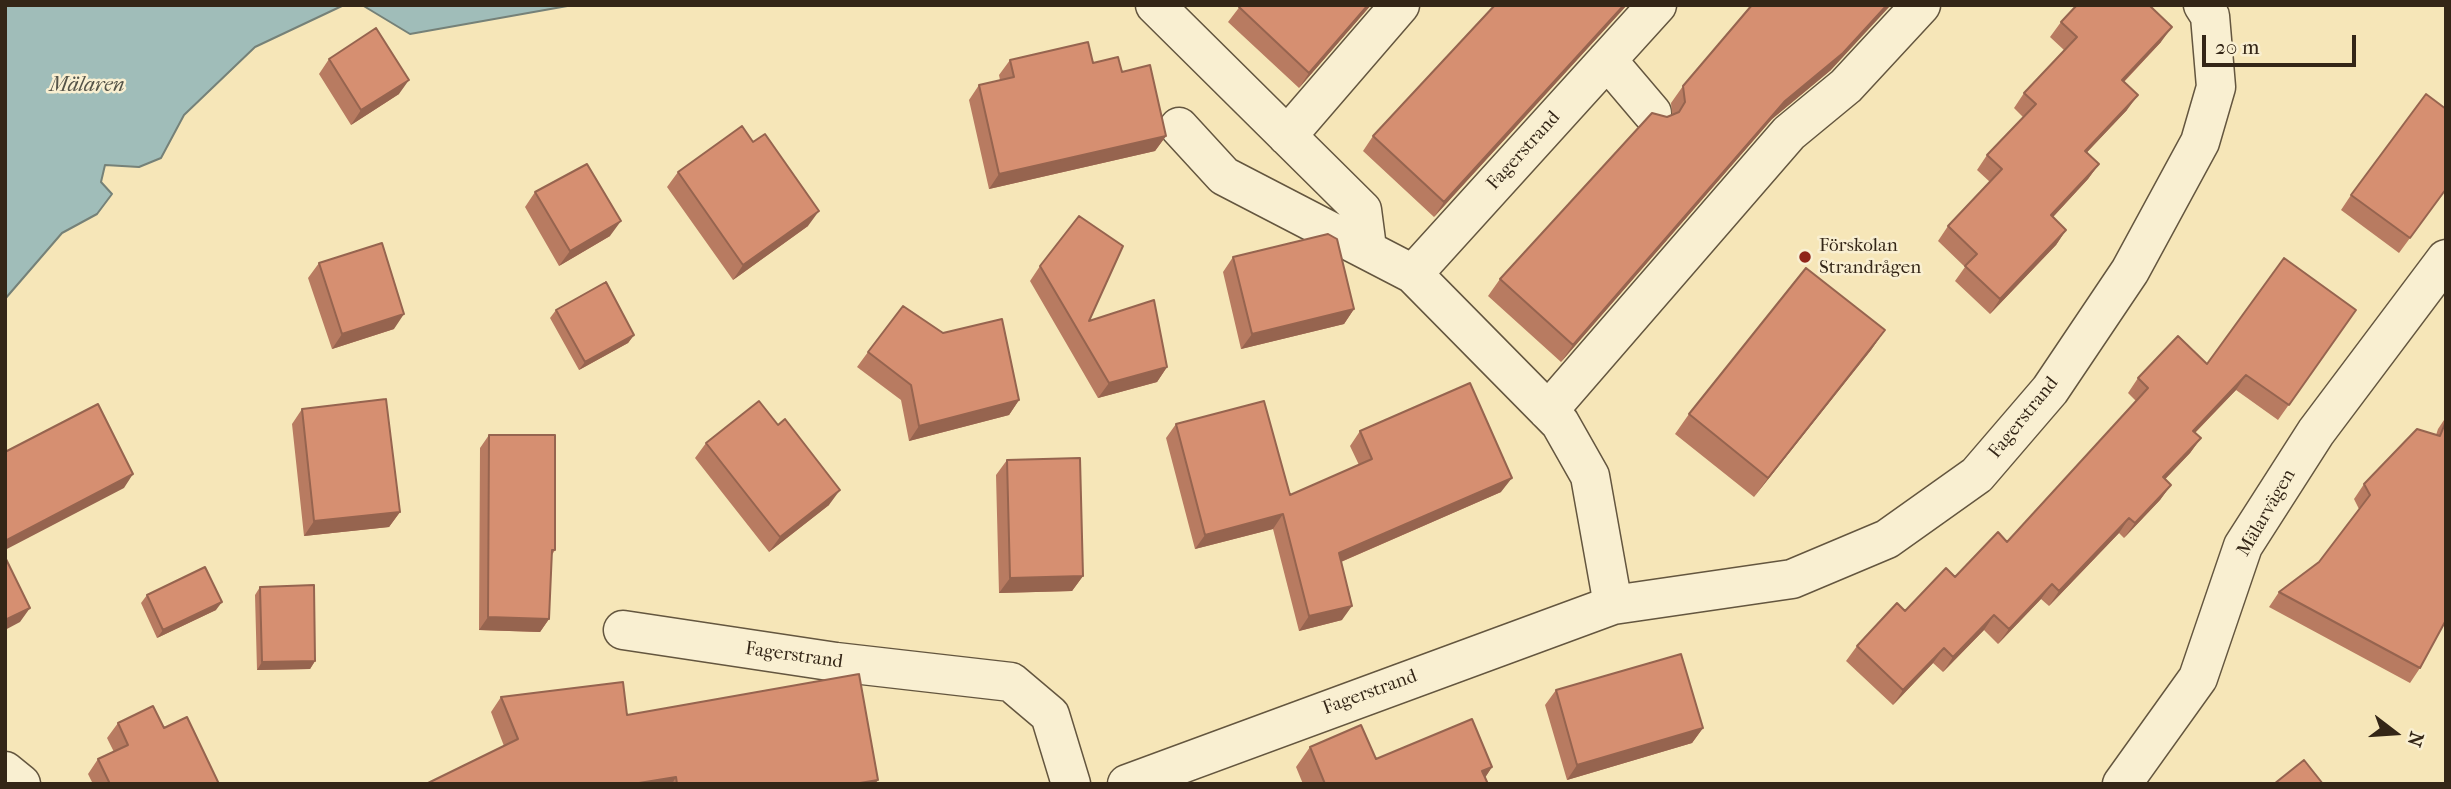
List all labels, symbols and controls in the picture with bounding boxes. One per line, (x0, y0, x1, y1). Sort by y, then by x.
scale bar (2206, 21, 2360, 65)
text: 20 m (2215, 35, 2259, 59)
water label: Mälaren (49, 73, 125, 99)
street label: Fagerstrand (1483, 107, 1565, 195)
place label: Förskolan Strandrågen (1819, 235, 1921, 279)
marker: Förskolan Strandrågen (1797, 249, 1813, 265)
street label: Fagerstrand (1984, 373, 2064, 463)
street label: Mälarvägen (2233, 465, 2301, 561)
street label: Fagerstrand (744, 638, 844, 674)
street label: Fagerstrand (1320, 665, 1420, 721)
north arrow (2360, 698, 2430, 768)
text: N (2402, 729, 2428, 749)

